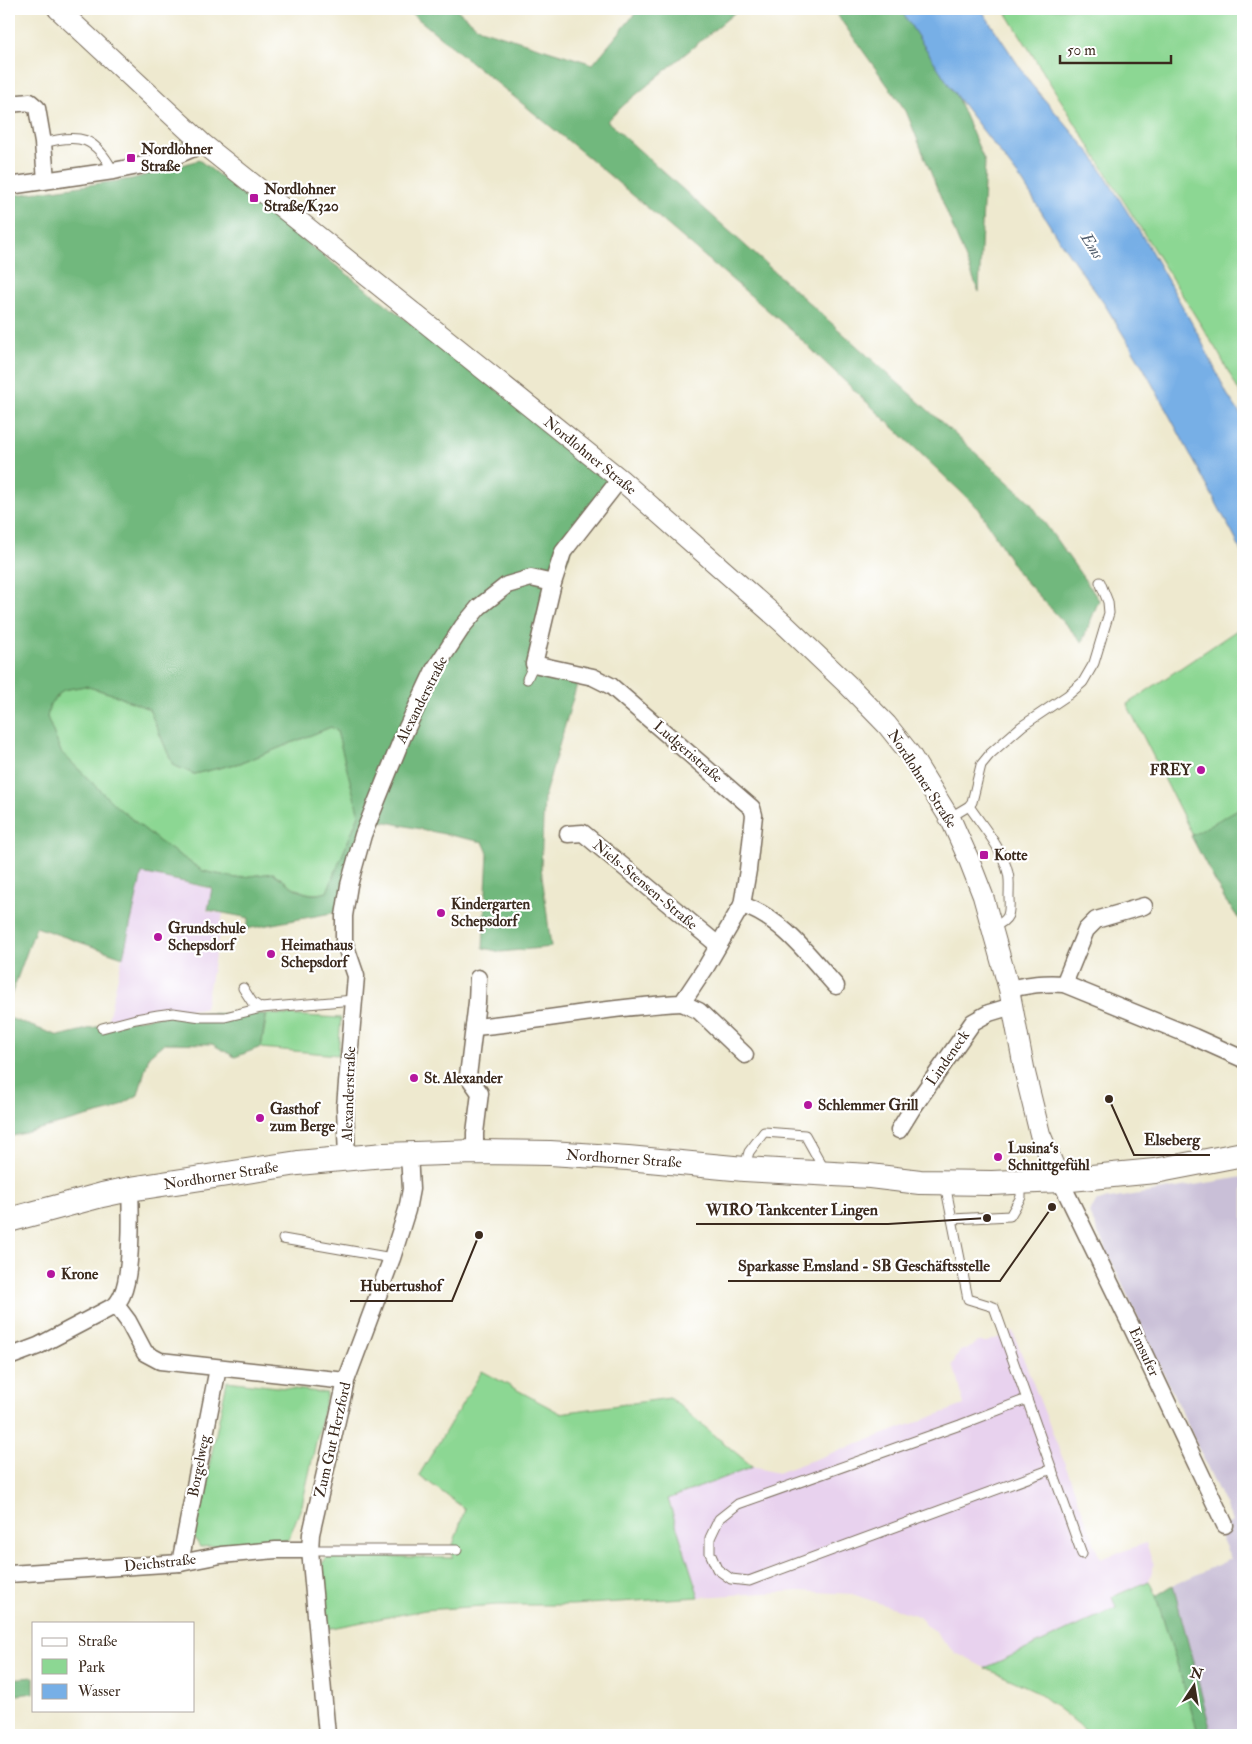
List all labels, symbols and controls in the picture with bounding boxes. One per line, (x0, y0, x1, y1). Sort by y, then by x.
scale bar (1060, 32, 1171, 64)
text: 50 m (1067, 41, 1096, 60)
place label: Nordlohner Straße (140, 140, 213, 176)
marker: Nordlohner Straße (125, 152, 137, 164)
place label: Nordlohner Straße/K320 (263, 180, 339, 216)
marker: Nordlohner Straße/K320 (248, 192, 260, 204)
water label: Ems (1076, 228, 1108, 263)
street label: Nordlohner Straße (540, 413, 640, 499)
street label: Alexanderstraße (391, 653, 452, 748)
street label: Ludgeristraße (650, 717, 726, 787)
street label: Nordlohner Straße (883, 726, 961, 832)
place label: FREY (1150, 761, 1192, 780)
marker: FREY (1195, 764, 1207, 776)
street label: Niels-Stensen-Straße (589, 836, 701, 934)
place label: Kotte (994, 846, 1028, 865)
marker: Kotte (978, 849, 990, 861)
place label: Kindergarten Schepsdorf (451, 895, 531, 932)
marker: Kindergarten Schepsdorf (435, 907, 447, 919)
place label: Grundschule Schepsdorf (168, 919, 247, 956)
marker: Grundschule Schepsdorf (152, 931, 164, 943)
place label: Heimathaus Schepsdorf (281, 936, 353, 973)
marker: Heimathaus Schepsdorf (265, 948, 277, 960)
street label: Lindeneck (922, 1027, 974, 1089)
street label: Alexanderstraße (338, 1046, 360, 1143)
place label: St. Alexander (424, 1069, 503, 1088)
marker: St. Alexander (408, 1072, 420, 1084)
place label: Schlemmer Grill (818, 1096, 919, 1115)
marker: Schlemmer Grill (802, 1099, 814, 1111)
place label: Gasthof zum Berge (269, 1100, 336, 1137)
marker: Gasthof zum Berge (254, 1112, 266, 1124)
callout: Elseberg (1134, 1124, 1210, 1155)
text: Elseberg (1144, 1130, 1201, 1151)
place label: Lusina‘s Schnittgefühl (1008, 1139, 1090, 1176)
street label: Nordhorner Straße (566, 1145, 682, 1173)
marker: Lusina‘s Schnittgefühl (992, 1151, 1004, 1163)
street label: Nordhorner Straße (162, 1158, 280, 1194)
callout: WIRO Tankcenter Lingen (696, 1193, 888, 1224)
text: WIRO Tankcenter Lingen (705, 1200, 879, 1221)
callout: Sparkasse Emsland - SB Geschäftsstelle (728, 1250, 1000, 1281)
text: Sparkasse Emsland - SB Geschäftsstelle (738, 1256, 990, 1277)
place label: Krone (61, 1265, 99, 1284)
marker: Krone (45, 1268, 57, 1280)
callout: Hubertushof (350, 1270, 452, 1301)
text: Hubertushof (360, 1276, 445, 1296)
street label: Emsufer (1124, 1324, 1164, 1380)
street label: Zum Gut Herzford (310, 1380, 356, 1500)
street label: Borgelweg (184, 1433, 214, 1499)
street label: Deichstraße (123, 1550, 197, 1576)
legend (32, 1622, 195, 1712)
text: Straße (78, 1632, 117, 1651)
text: Park (78, 1658, 105, 1677)
north arrow (1170, 1662, 1220, 1712)
text: N (1188, 1664, 1205, 1683)
text: Wasser (77, 1682, 121, 1701)

